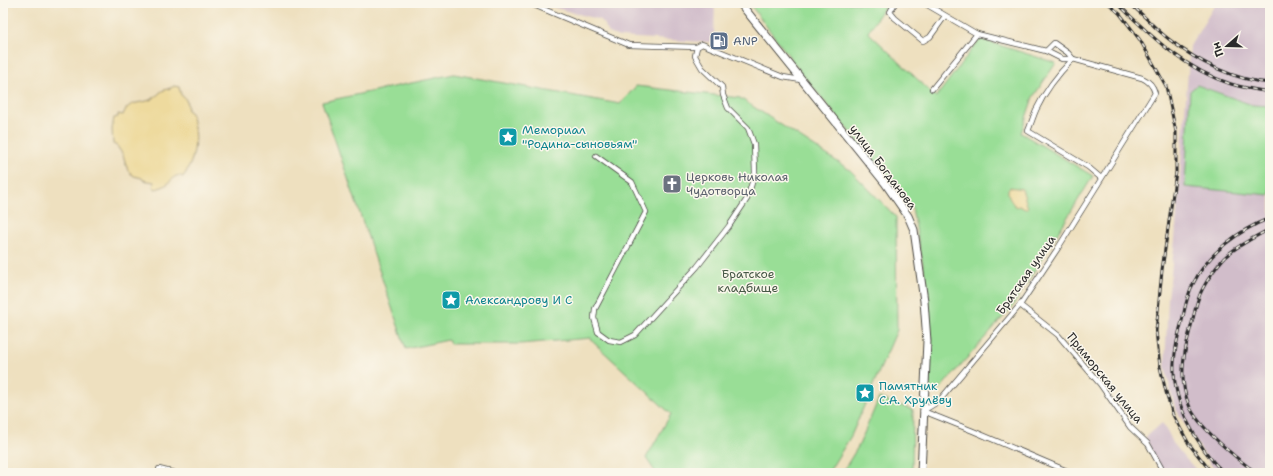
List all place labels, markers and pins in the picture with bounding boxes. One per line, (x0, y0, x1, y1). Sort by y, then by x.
fuel station icon: ANP (708, 30, 730, 52)
place label: ANP (733, 33, 758, 49)
place label: Мемориал "Родина-сыновьям" (522, 122, 637, 152)
place icon: Мемориал "Родина-сыновьям" (497, 126, 519, 148)
place label: Церковь Николая Чудотворца (686, 169, 788, 199)
church icon: Церковь Николая Чудотворца (661, 173, 683, 195)
place icon: Александрову И С (440, 289, 462, 311)
place label: Александрову И С (465, 292, 572, 308)
place label: Памятник С.А. Хрулёву (879, 378, 952, 408)
place icon: Памятник С.А. Хрулёву (854, 382, 876, 404)

